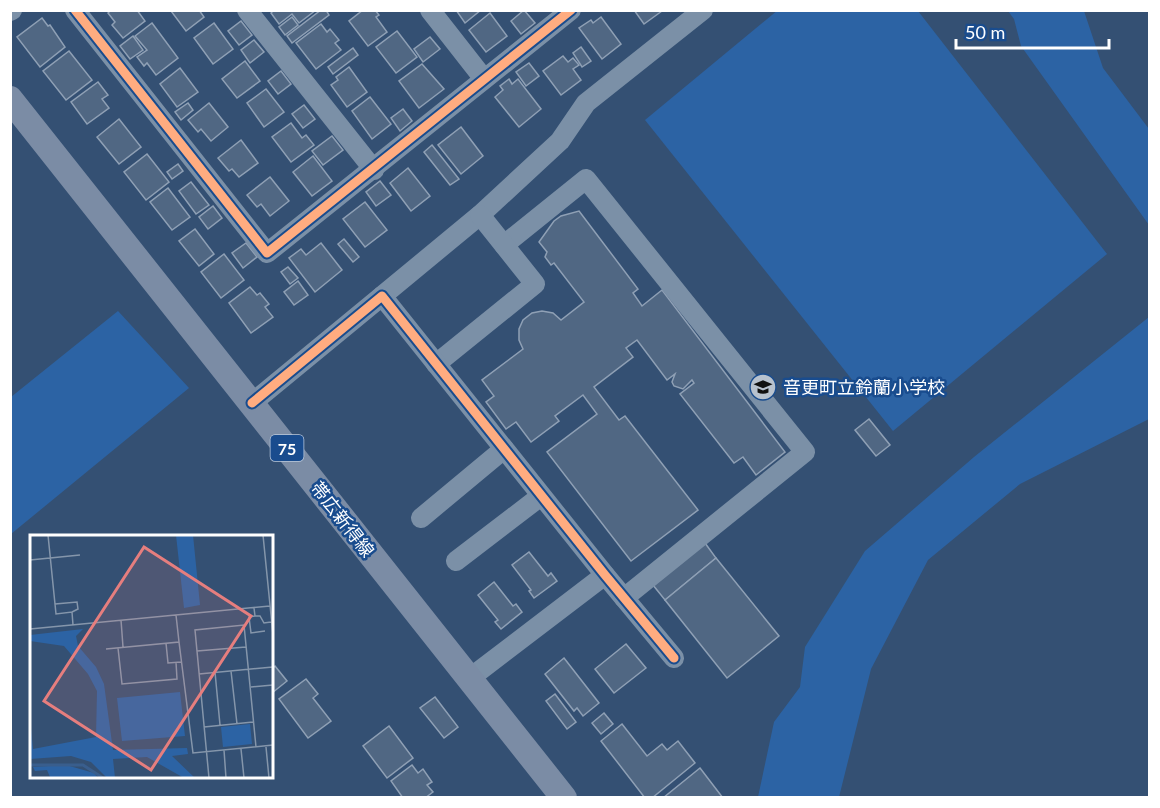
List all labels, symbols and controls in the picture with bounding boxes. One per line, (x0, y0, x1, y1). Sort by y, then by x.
scale bar (956, 12, 1109, 50)
text: 50 m (965, 21, 1005, 43)
school or university icon: 音更町立鈴蘭小学校 (748, 372, 778, 402)
place label: 音更町立鈴蘭小学校 (783, 376, 945, 398)
road number: 75 (270, 435, 304, 461)
street label: 帯広新得線 (307, 477, 379, 561)
inset map (30, 535, 273, 778)

